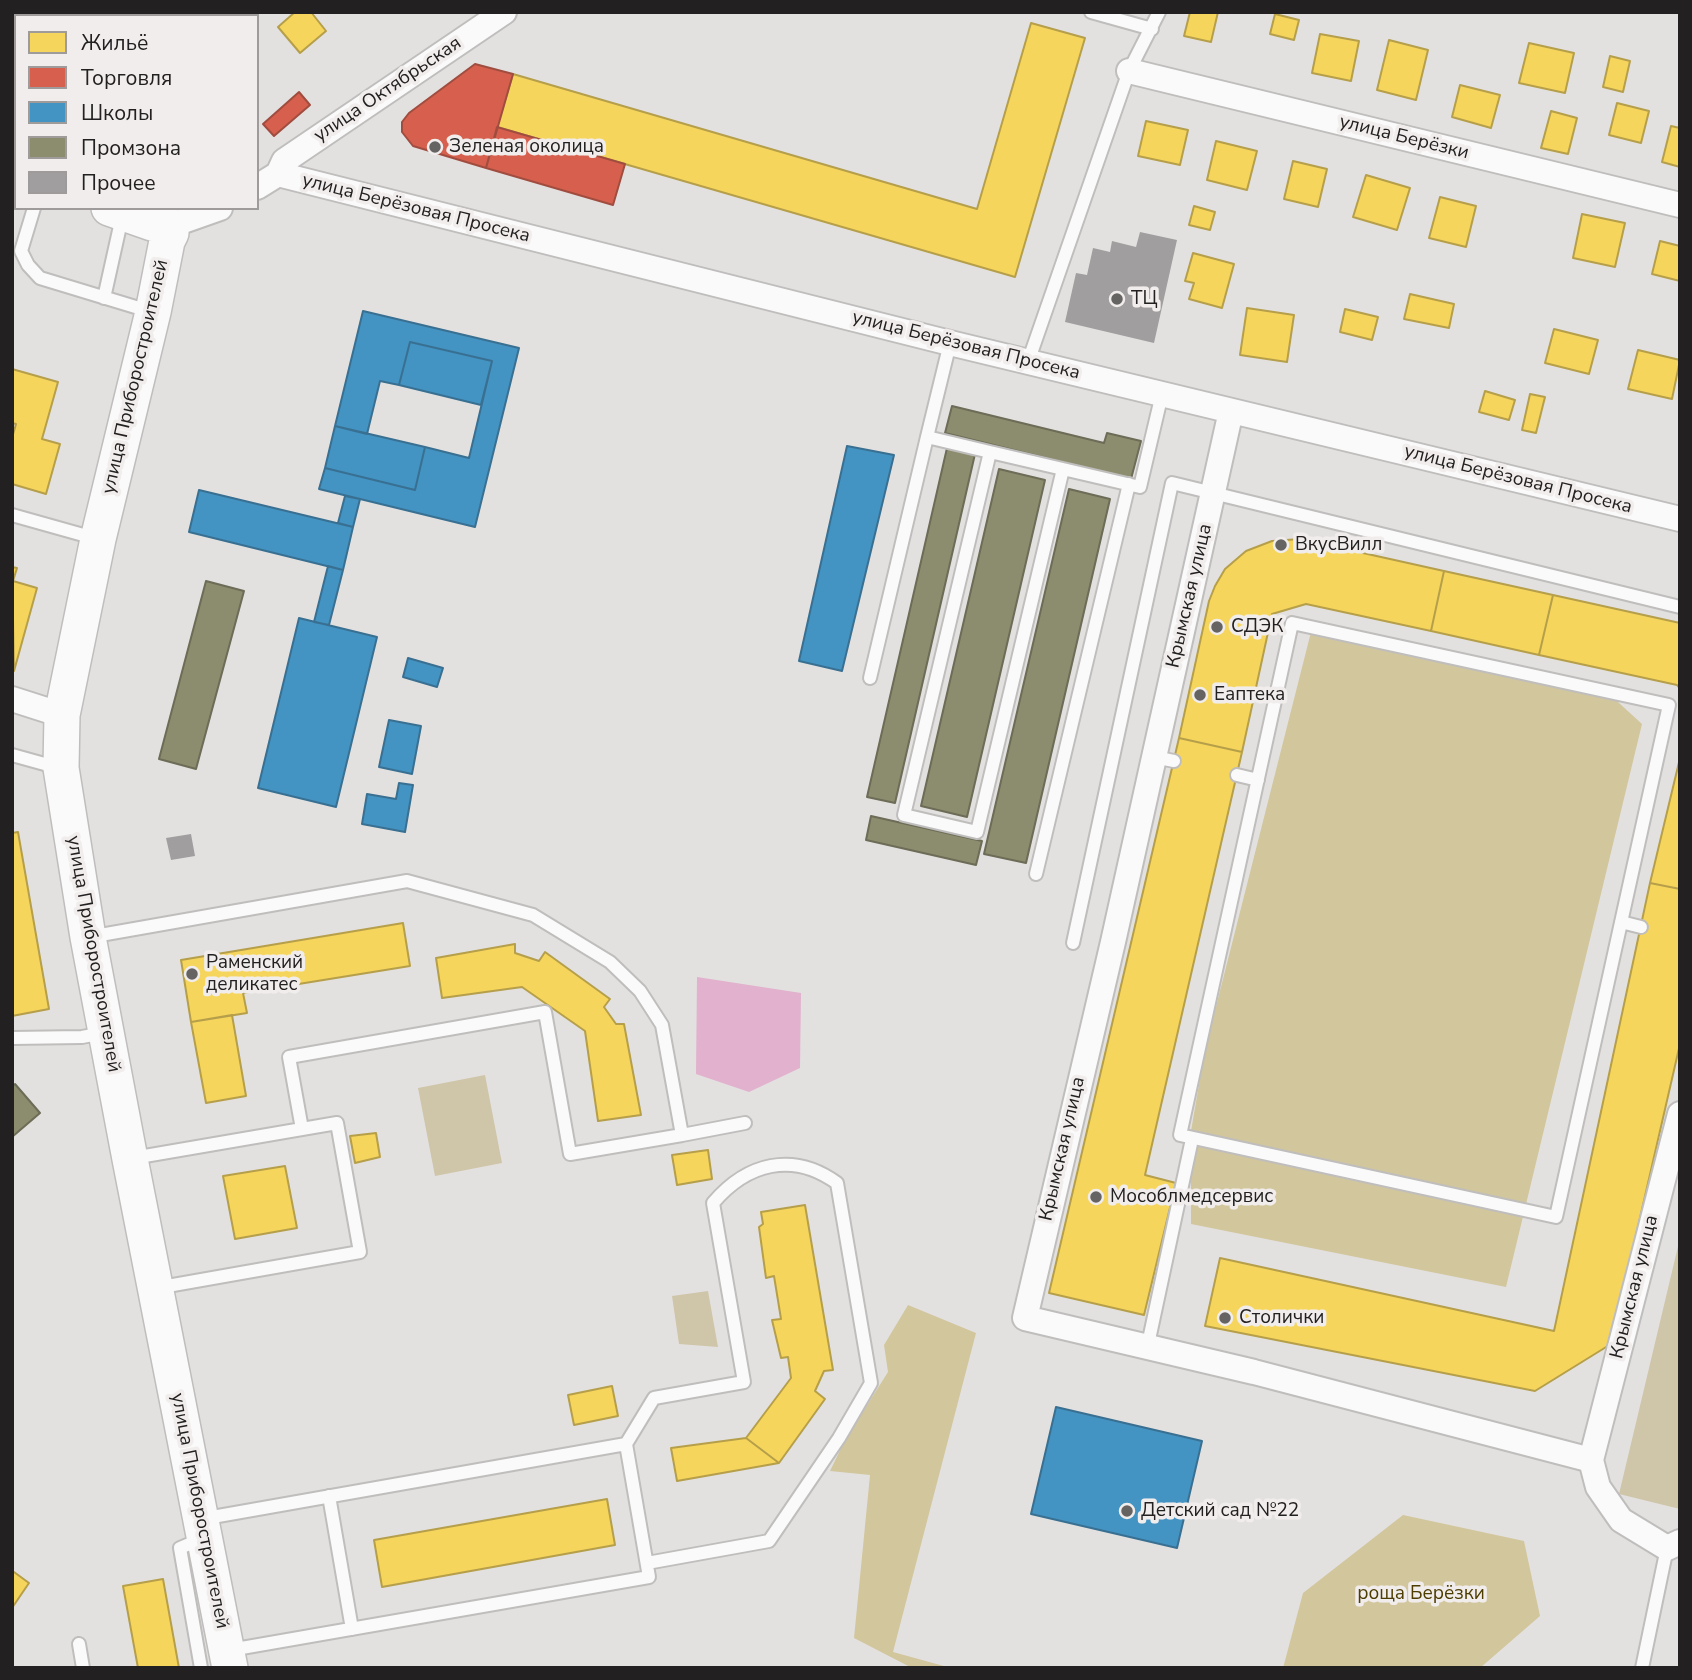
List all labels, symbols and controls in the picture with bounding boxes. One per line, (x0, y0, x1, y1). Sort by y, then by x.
legend (14, 14, 259, 210)
text: Жильё (81, 29, 148, 57)
street label: улица Октябрьская (310, 32, 466, 148)
text: Торговля (81, 64, 172, 92)
text: Школы (81, 99, 153, 127)
street label: улица Берёзки (1337, 111, 1471, 165)
text: Промзона (81, 134, 181, 162)
place label: Зеленая околица (449, 136, 604, 158)
marker: Зеленая околица (427, 139, 443, 155)
text: Прочее (81, 169, 156, 197)
street label: улица Берёзовая Просека (300, 170, 532, 248)
street label: улица Приборостроителей (98, 258, 174, 496)
place label: ТЦ (1131, 288, 1157, 310)
marker: ТЦ (1109, 291, 1125, 307)
street label: улица Берёзовая Просека (850, 307, 1082, 385)
street label: улица Берёзовая Просека (1402, 441, 1634, 519)
street label: Крымская улица (1162, 522, 1218, 670)
place label: ВкусВилл (1295, 534, 1382, 556)
marker: ВкусВилл (1273, 537, 1289, 553)
place label: СДЭК (1231, 616, 1284, 638)
marker: СДЭК (1209, 619, 1225, 635)
place label: Еаптека (1214, 684, 1285, 706)
marker: Еаптека (1192, 687, 1208, 703)
street label: улица Приборостроителей (61, 834, 125, 1074)
place label: Раменский деликатес (206, 952, 303, 996)
marker: Раменский деликатес (184, 966, 200, 982)
street label: Крымская улица (1035, 1075, 1091, 1223)
place label: Мособлмедсервис (1110, 1186, 1273, 1208)
marker: Мособлмедсервис (1088, 1189, 1104, 1205)
street label: Крымская улица (1606, 1213, 1664, 1361)
place label: Столички (1239, 1307, 1324, 1329)
marker: Столички (1217, 1310, 1233, 1326)
street label: улица Приборостроителей (165, 1391, 233, 1631)
place label: Детский сад №22 (1141, 1500, 1299, 1522)
marker: Детский сад №22 (1119, 1503, 1135, 1519)
park label: роща Берёзки (1357, 1583, 1485, 1605)

